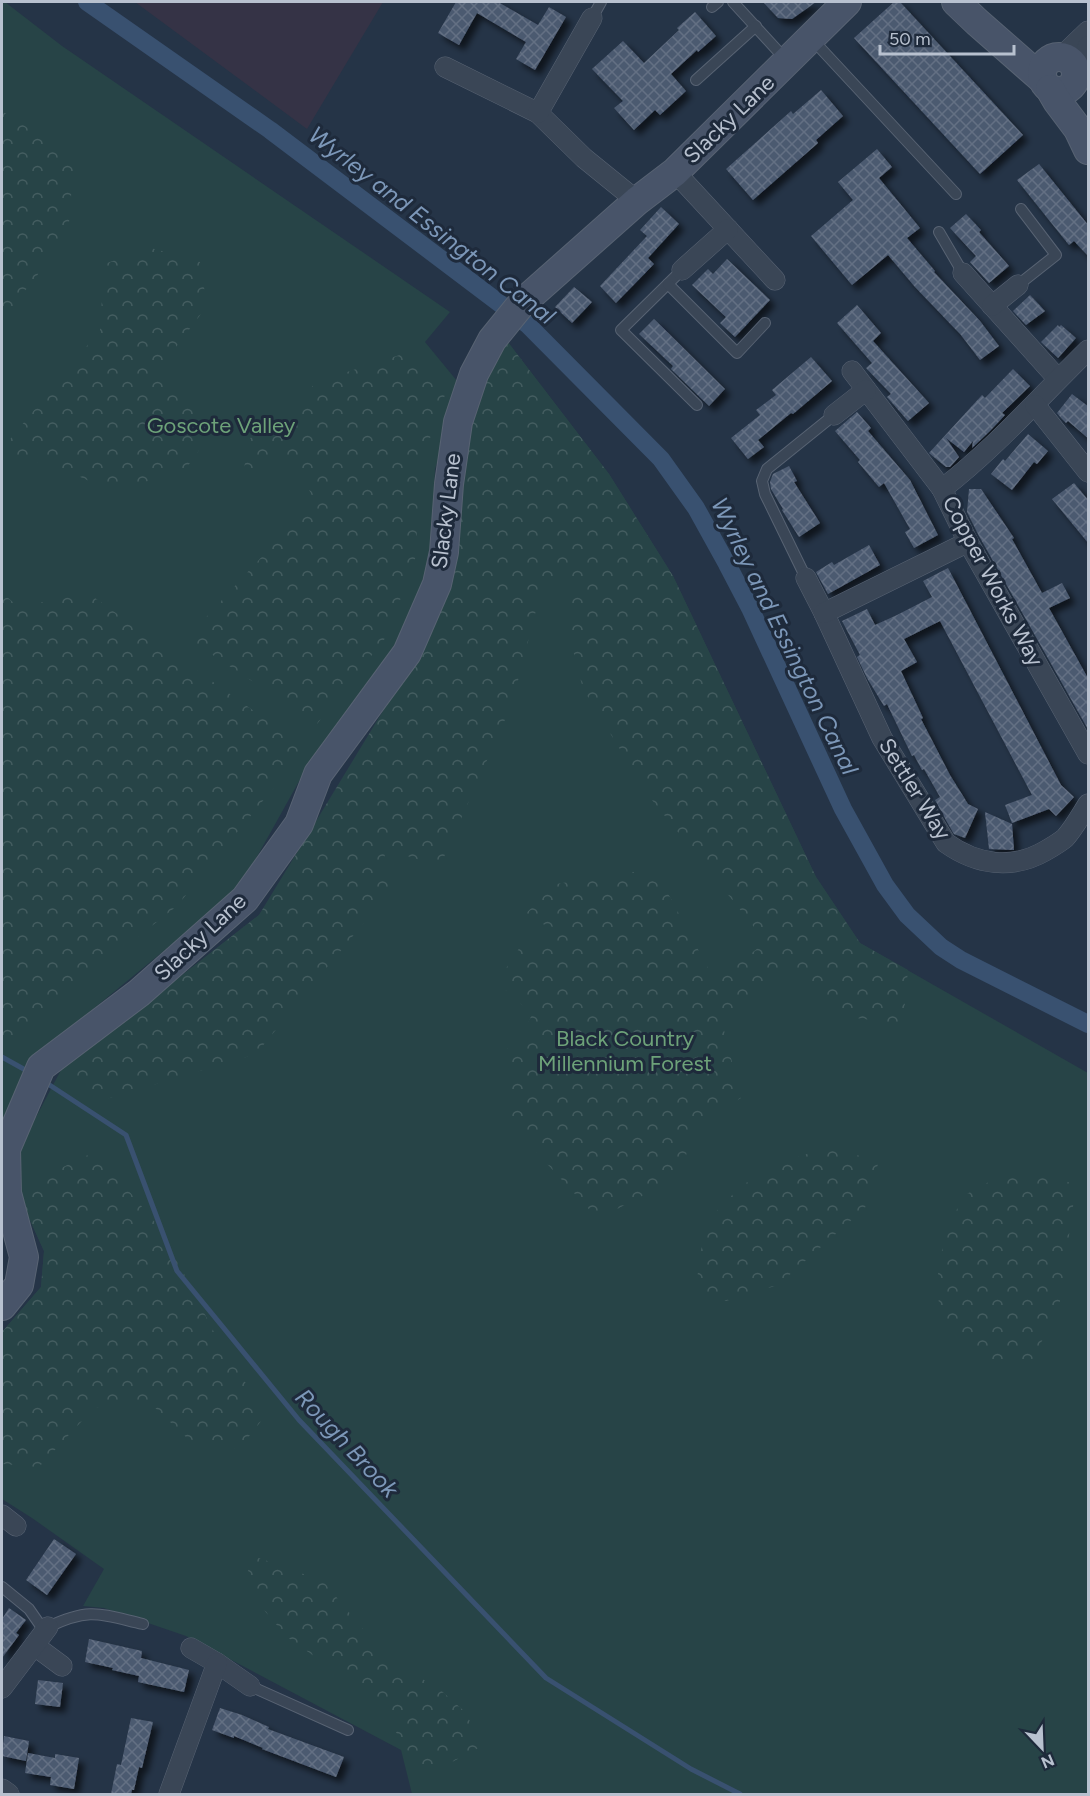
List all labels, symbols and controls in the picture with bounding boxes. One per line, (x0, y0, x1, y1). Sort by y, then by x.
scale bar (880, 18, 1014, 56)
text: 50 m (889, 28, 931, 50)
street label: Slacky Lane (678, 69, 780, 169)
water label: Wyrley and Essington Canal (303, 120, 562, 331)
park label: Goscote Valley (147, 412, 296, 439)
street label: Slacky Lane (426, 452, 466, 570)
street label: Copper Works Way (937, 491, 1050, 671)
water label: Wyrley and Essington Canal (705, 493, 865, 780)
street label: Settler Way (873, 733, 957, 845)
street label: Slacky Lane (148, 888, 252, 986)
park label: Black Country Millennium Forest (538, 1025, 712, 1077)
water label: Rough Brook (289, 1383, 406, 1504)
north arrow (1012, 1718, 1072, 1778)
text: N (1038, 1750, 1057, 1773)

